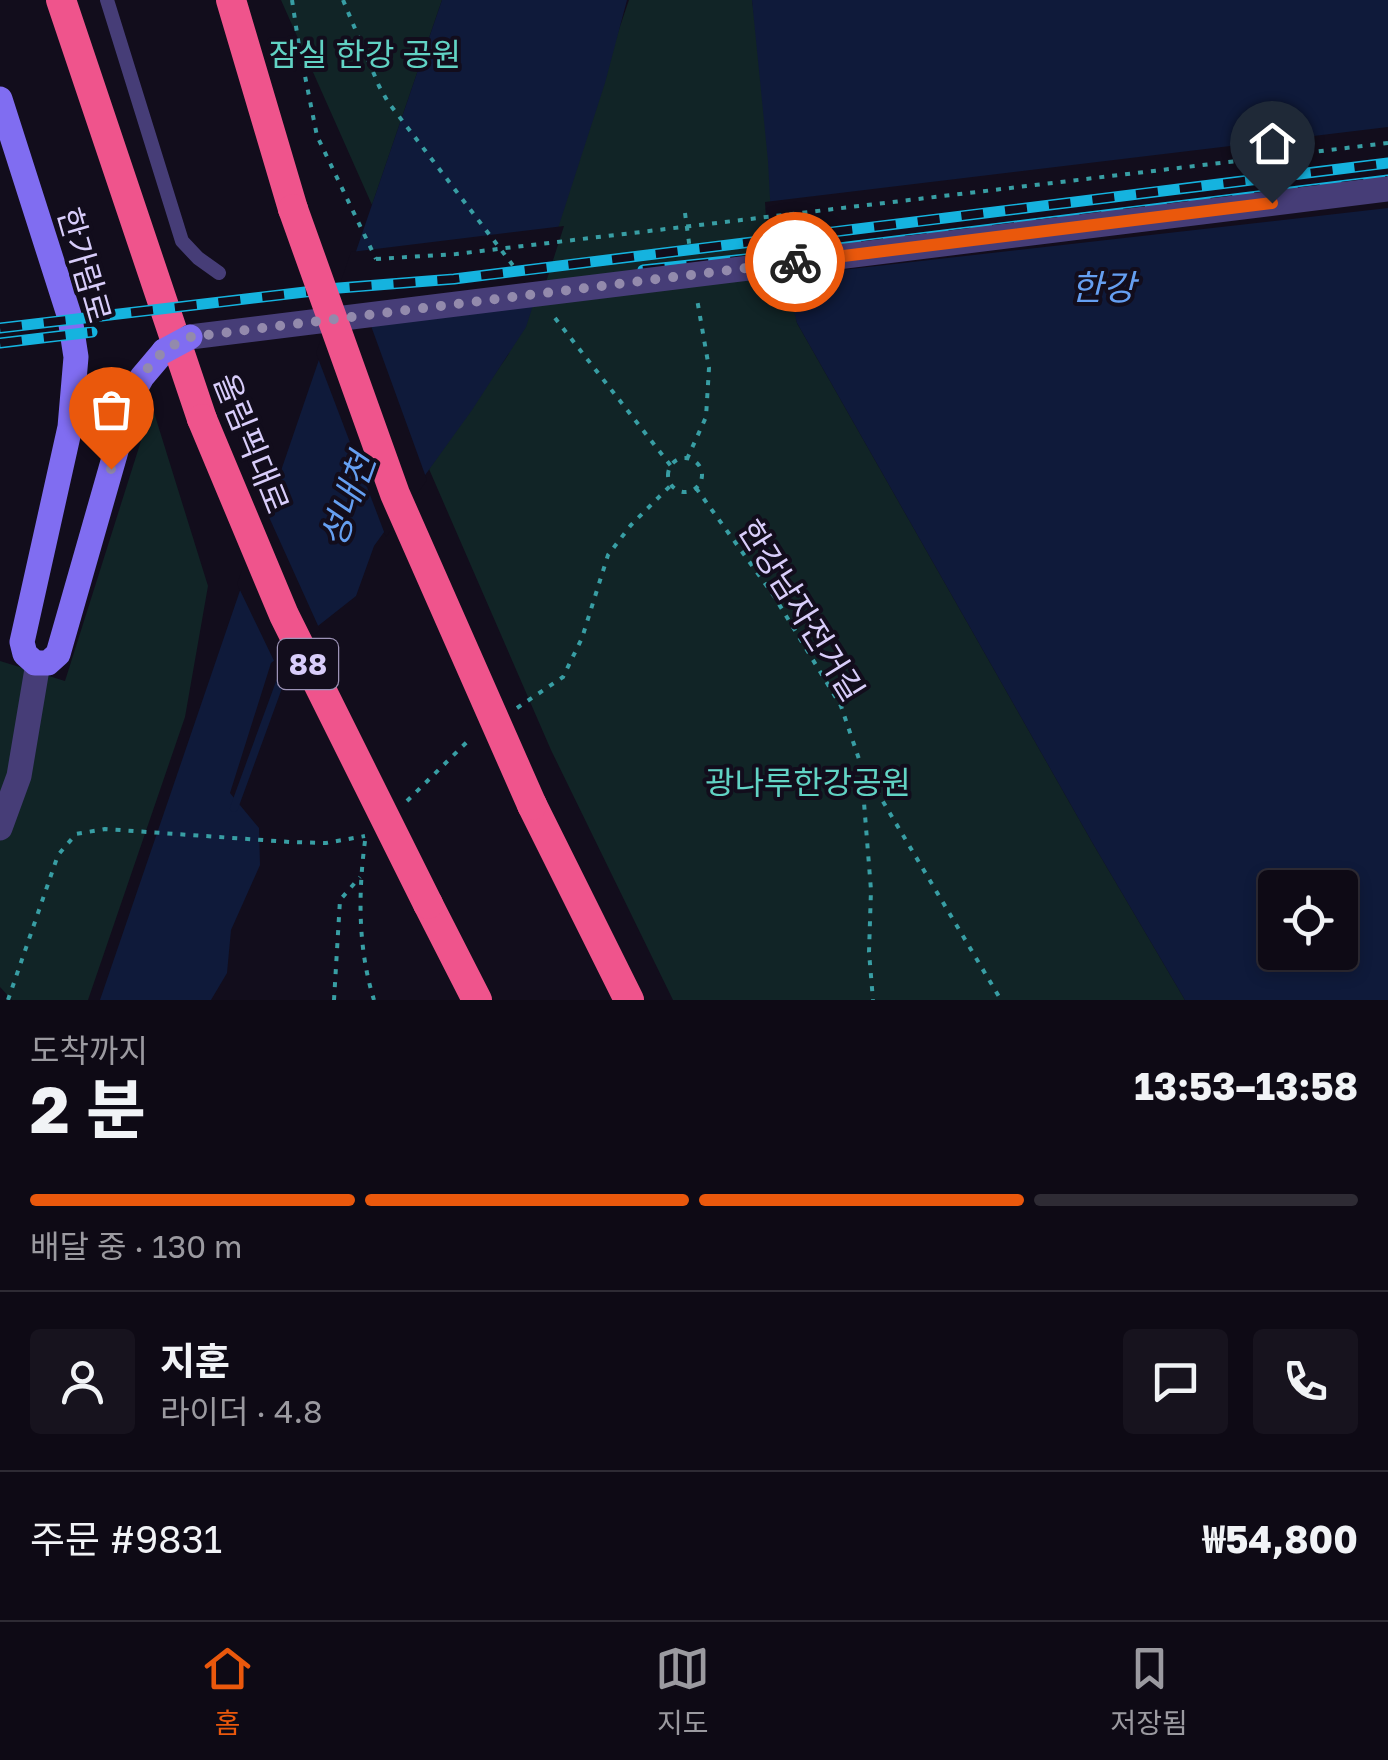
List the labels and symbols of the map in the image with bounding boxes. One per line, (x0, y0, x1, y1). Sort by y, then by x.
park label: 잠실 한강 공원 (269, 35, 461, 73)
pin (1230, 101, 1315, 204)
street label: 한가람로 (51, 203, 119, 327)
courier (745, 212, 845, 312)
water label: 한강 (1071, 266, 1140, 308)
pin (69, 367, 154, 470)
street label: 올림픽대로 (207, 368, 297, 518)
water label: 성내천 (311, 444, 385, 553)
street label: 한강남자전거길 (731, 513, 873, 707)
road number: 88 (278, 639, 338, 689)
park label: 광나루한강공원 (705, 763, 911, 801)

